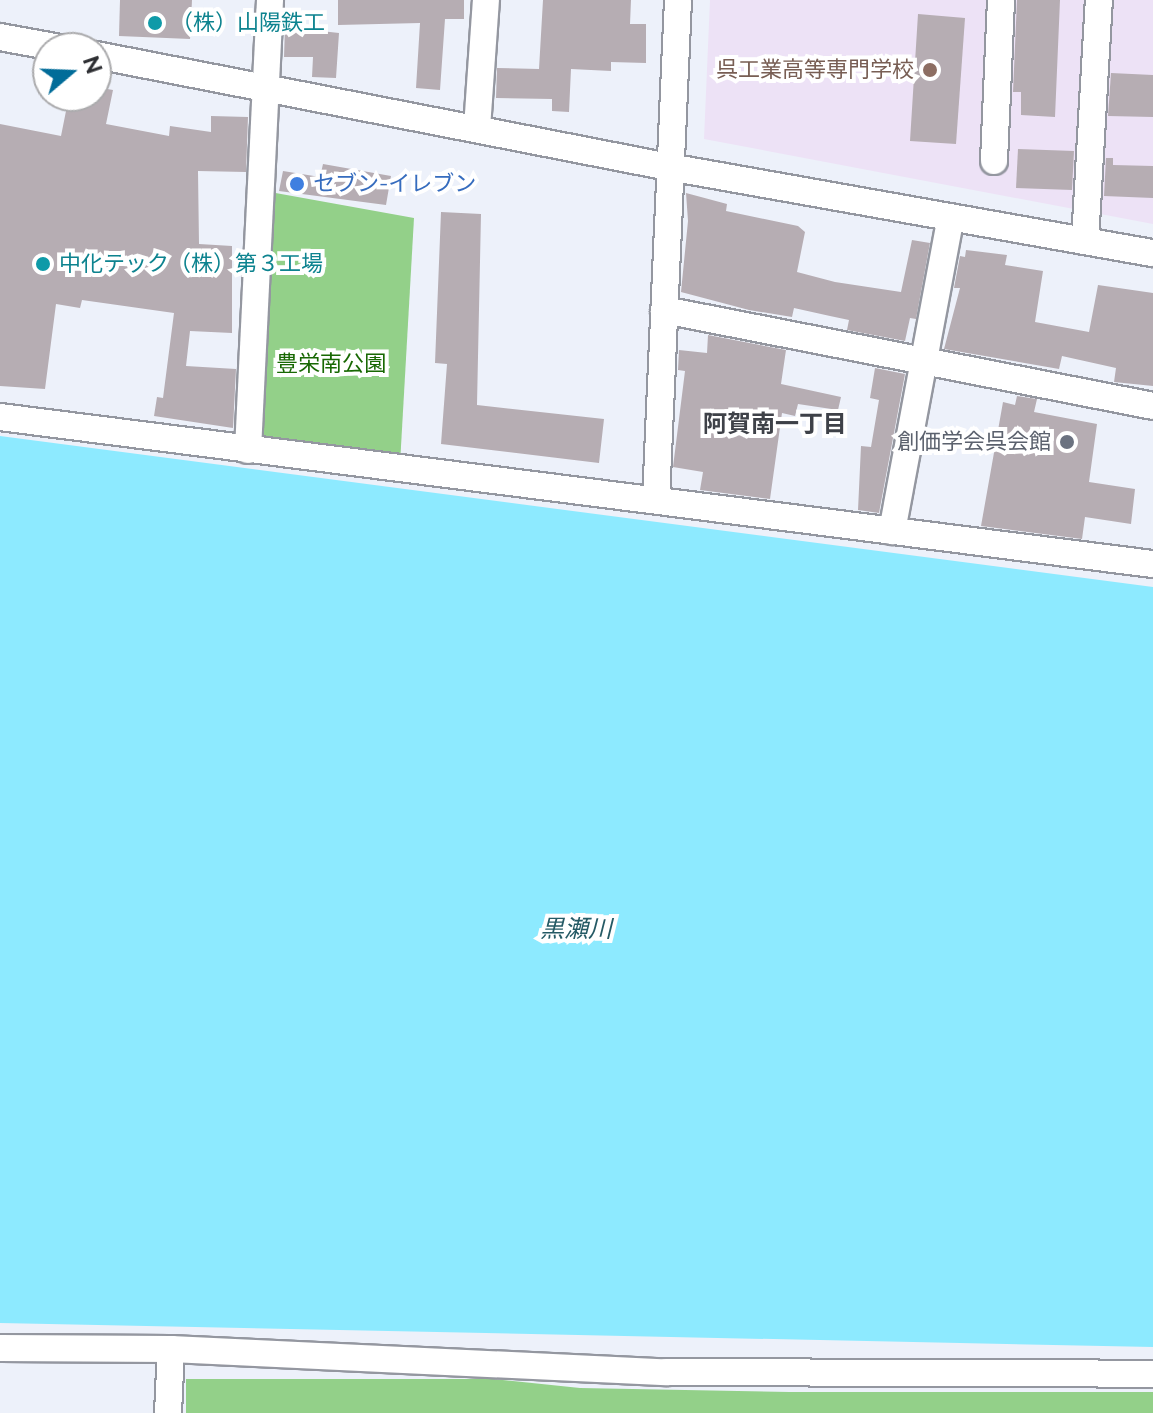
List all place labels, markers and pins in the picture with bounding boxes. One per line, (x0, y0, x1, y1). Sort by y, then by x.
place label: （株）山陽鉄工 (171, 10, 325, 36)
marker: （株）山陽鉄工 (146, 14, 164, 32)
place label: 呉工業高等専門学校 (716, 57, 914, 83)
marker: 呉工業高等専門学校 (921, 61, 939, 79)
place label: セブン-イレブン (313, 171, 476, 197)
marker: セブン-イレブン (288, 175, 306, 193)
place label: 中化テック（株）第３工場 (59, 251, 323, 277)
marker: 中化テック（株）第３工場 (34, 255, 52, 273)
place label: 創価学会呉会館 (897, 429, 1051, 455)
marker: 創価学会呉会館 (1058, 433, 1076, 451)

